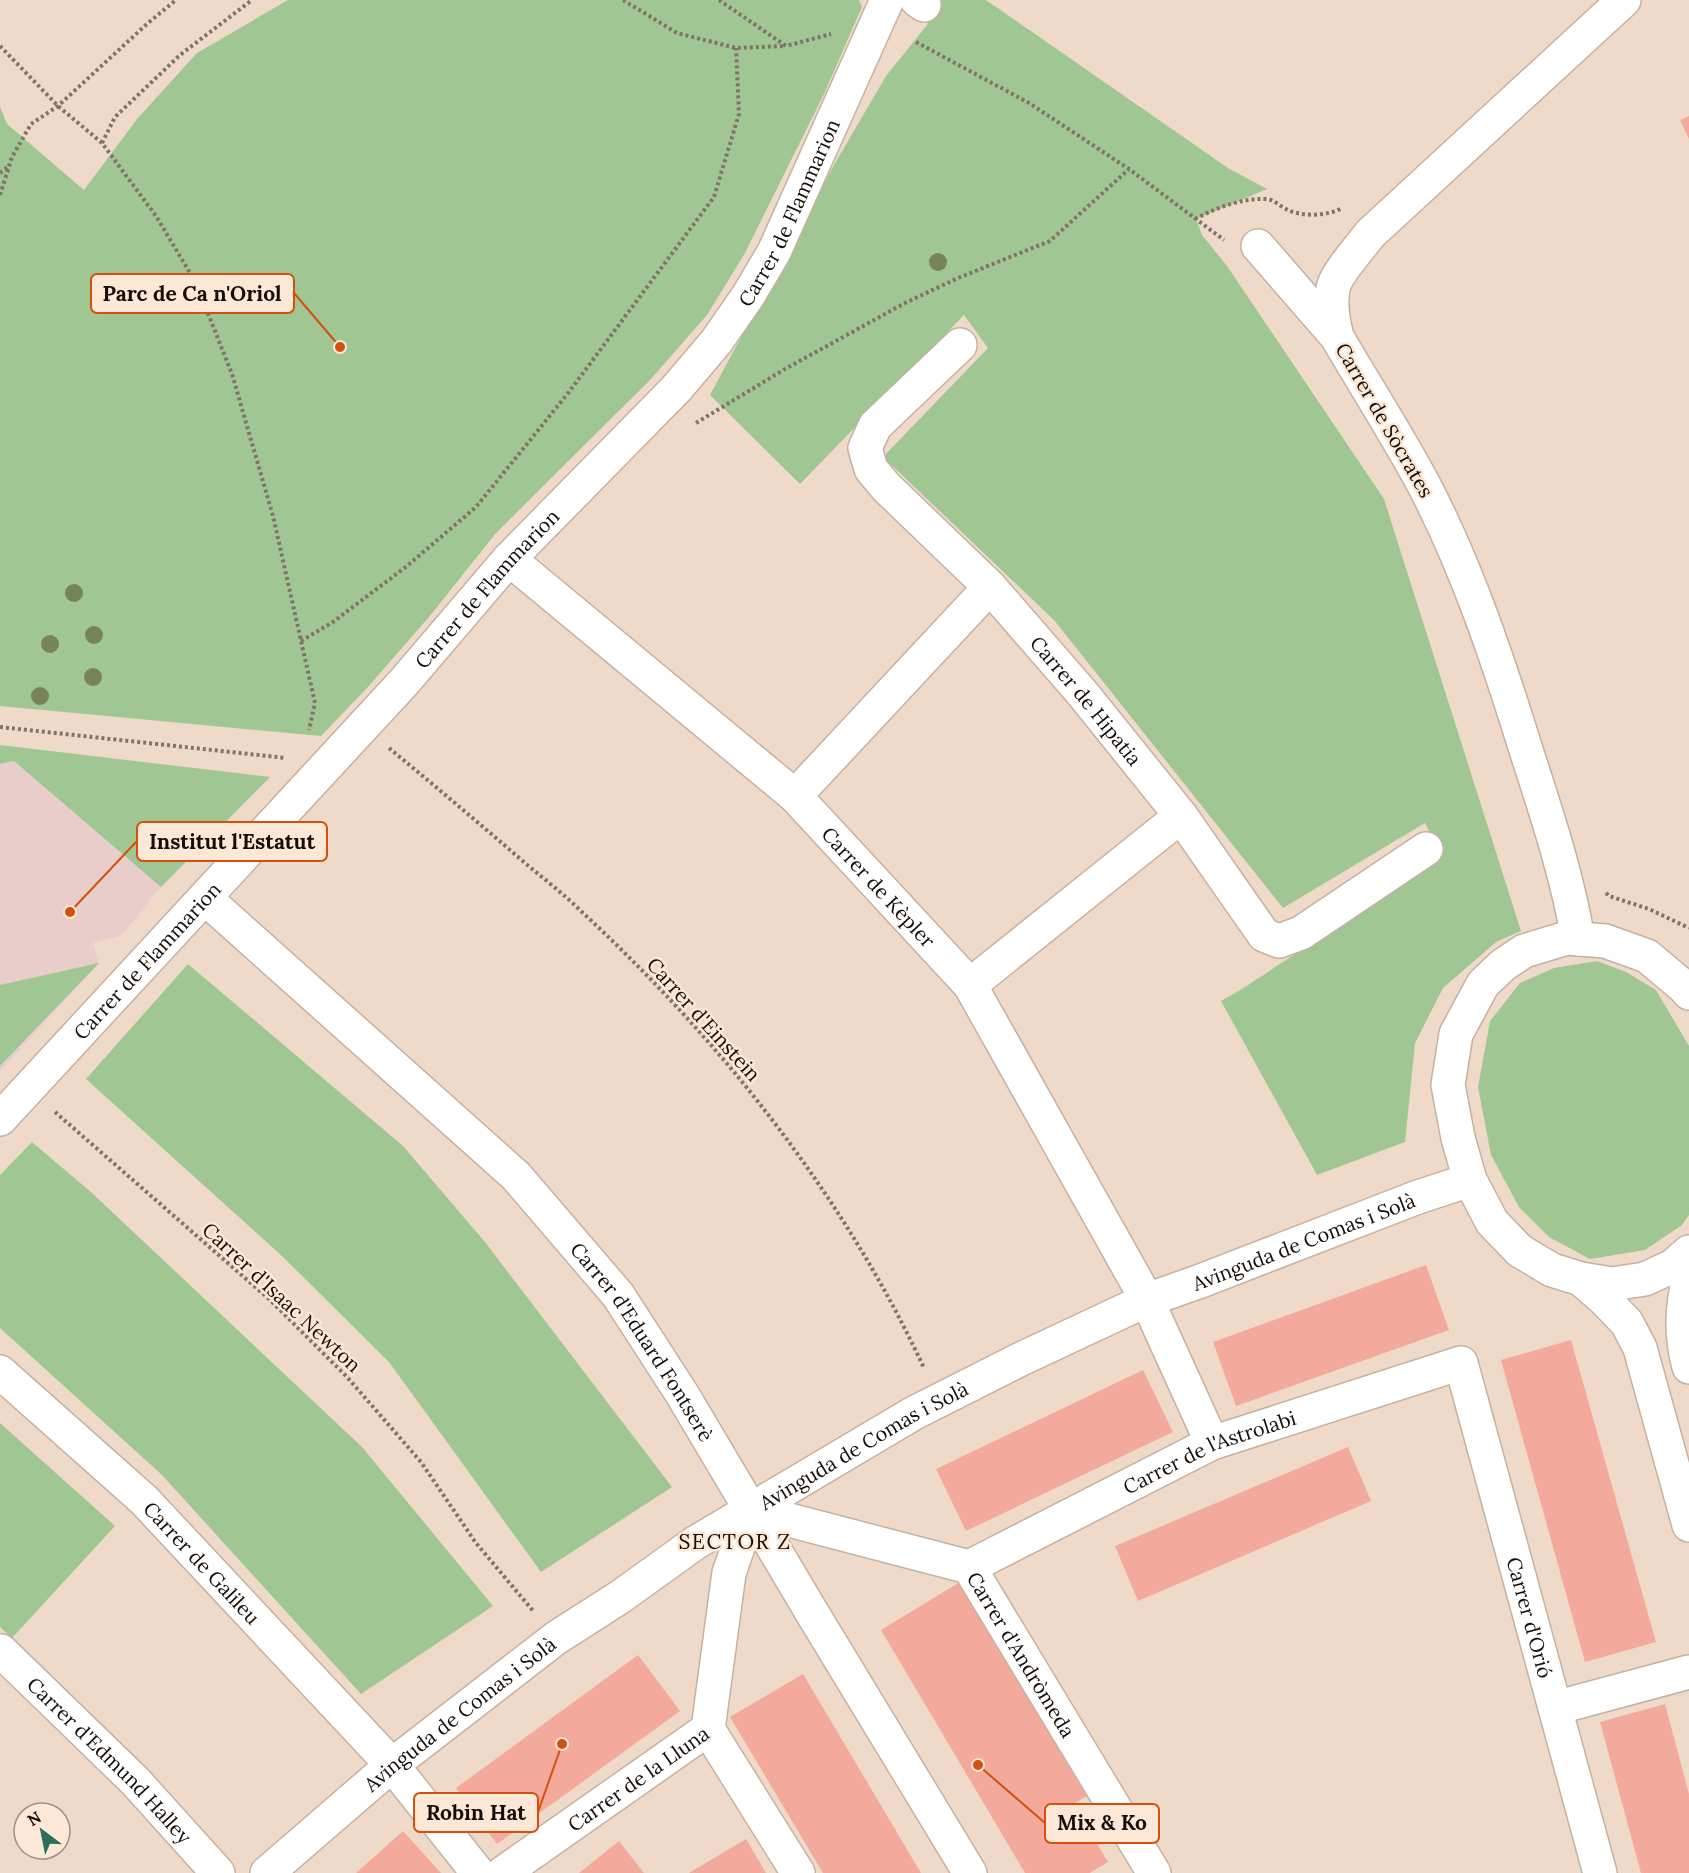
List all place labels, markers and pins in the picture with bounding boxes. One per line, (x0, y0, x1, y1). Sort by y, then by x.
callout: Parc de Ca n'Oriol (91, 274, 294, 313)
callout: Institut l'Estatut (137, 822, 327, 861)
callout: Robin Hat (414, 1793, 538, 1832)
callout: Mix & Ko (1045, 1804, 1159, 1843)

